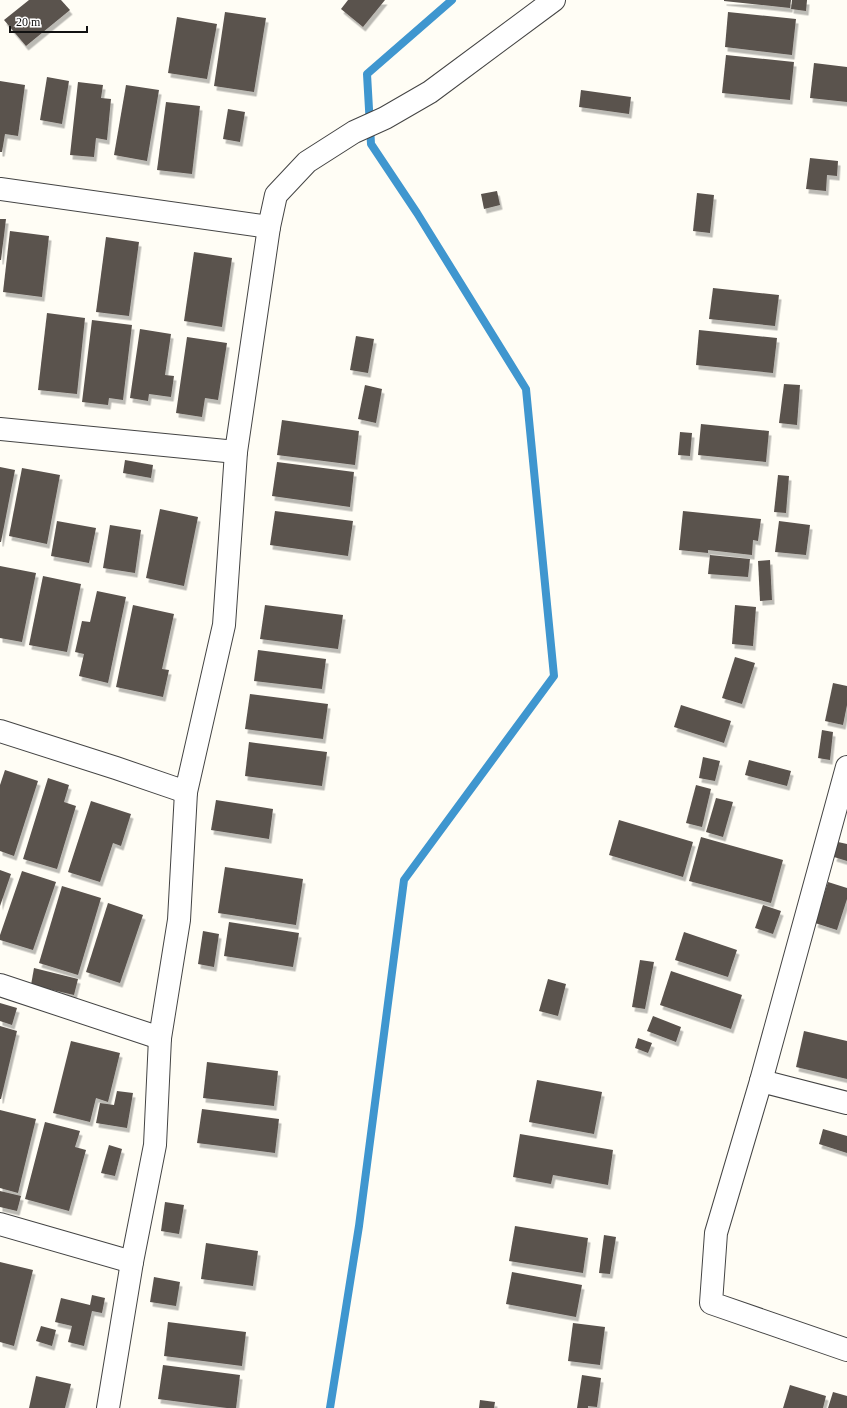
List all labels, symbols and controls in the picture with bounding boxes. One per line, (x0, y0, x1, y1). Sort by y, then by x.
scale bar (10, 8, 87, 34)
text: 20 m (16, 15, 41, 29)

